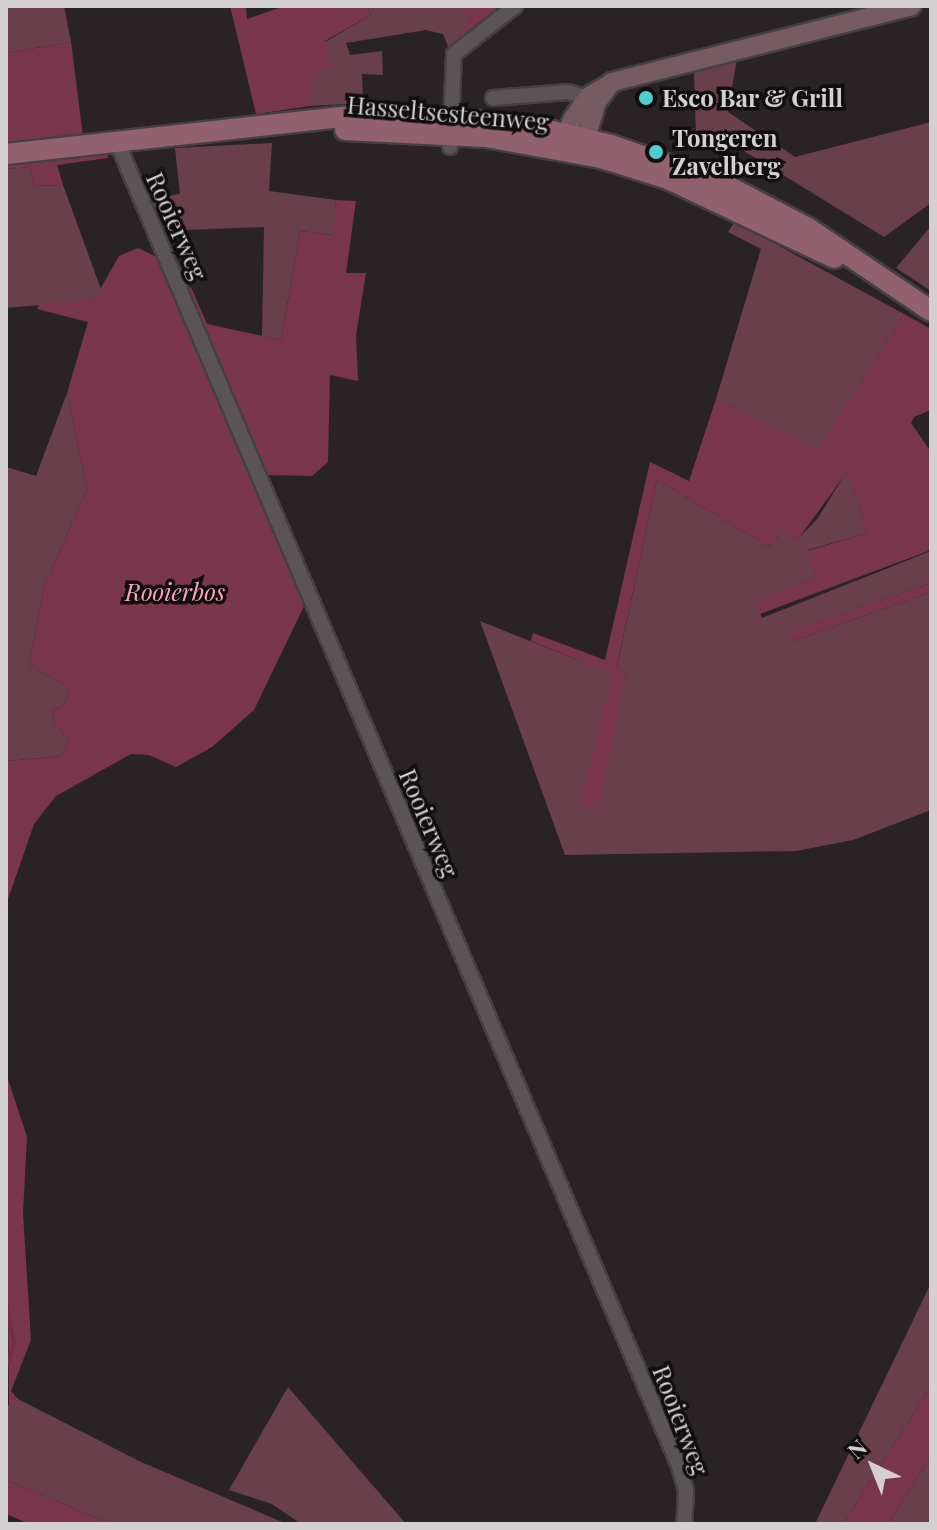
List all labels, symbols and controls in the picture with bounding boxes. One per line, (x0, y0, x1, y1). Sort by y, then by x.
place label: Esco Bar & Grill (662, 84, 843, 112)
marker: Esco Bar & Grill (637, 89, 655, 107)
street label: Hasseltsesteenweg (346, 90, 550, 136)
place label: Tongeren Zavelberg (672, 124, 781, 180)
marker: Tongeren Zavelberg (647, 143, 665, 161)
street label: Rooierweg (140, 168, 214, 284)
park label: Rooierbos (125, 578, 225, 606)
street label: Rooierweg (393, 765, 465, 881)
street label: Rooierweg (647, 1361, 715, 1479)
north arrow (833, 1426, 913, 1506)
text: N (841, 1432, 873, 1465)

